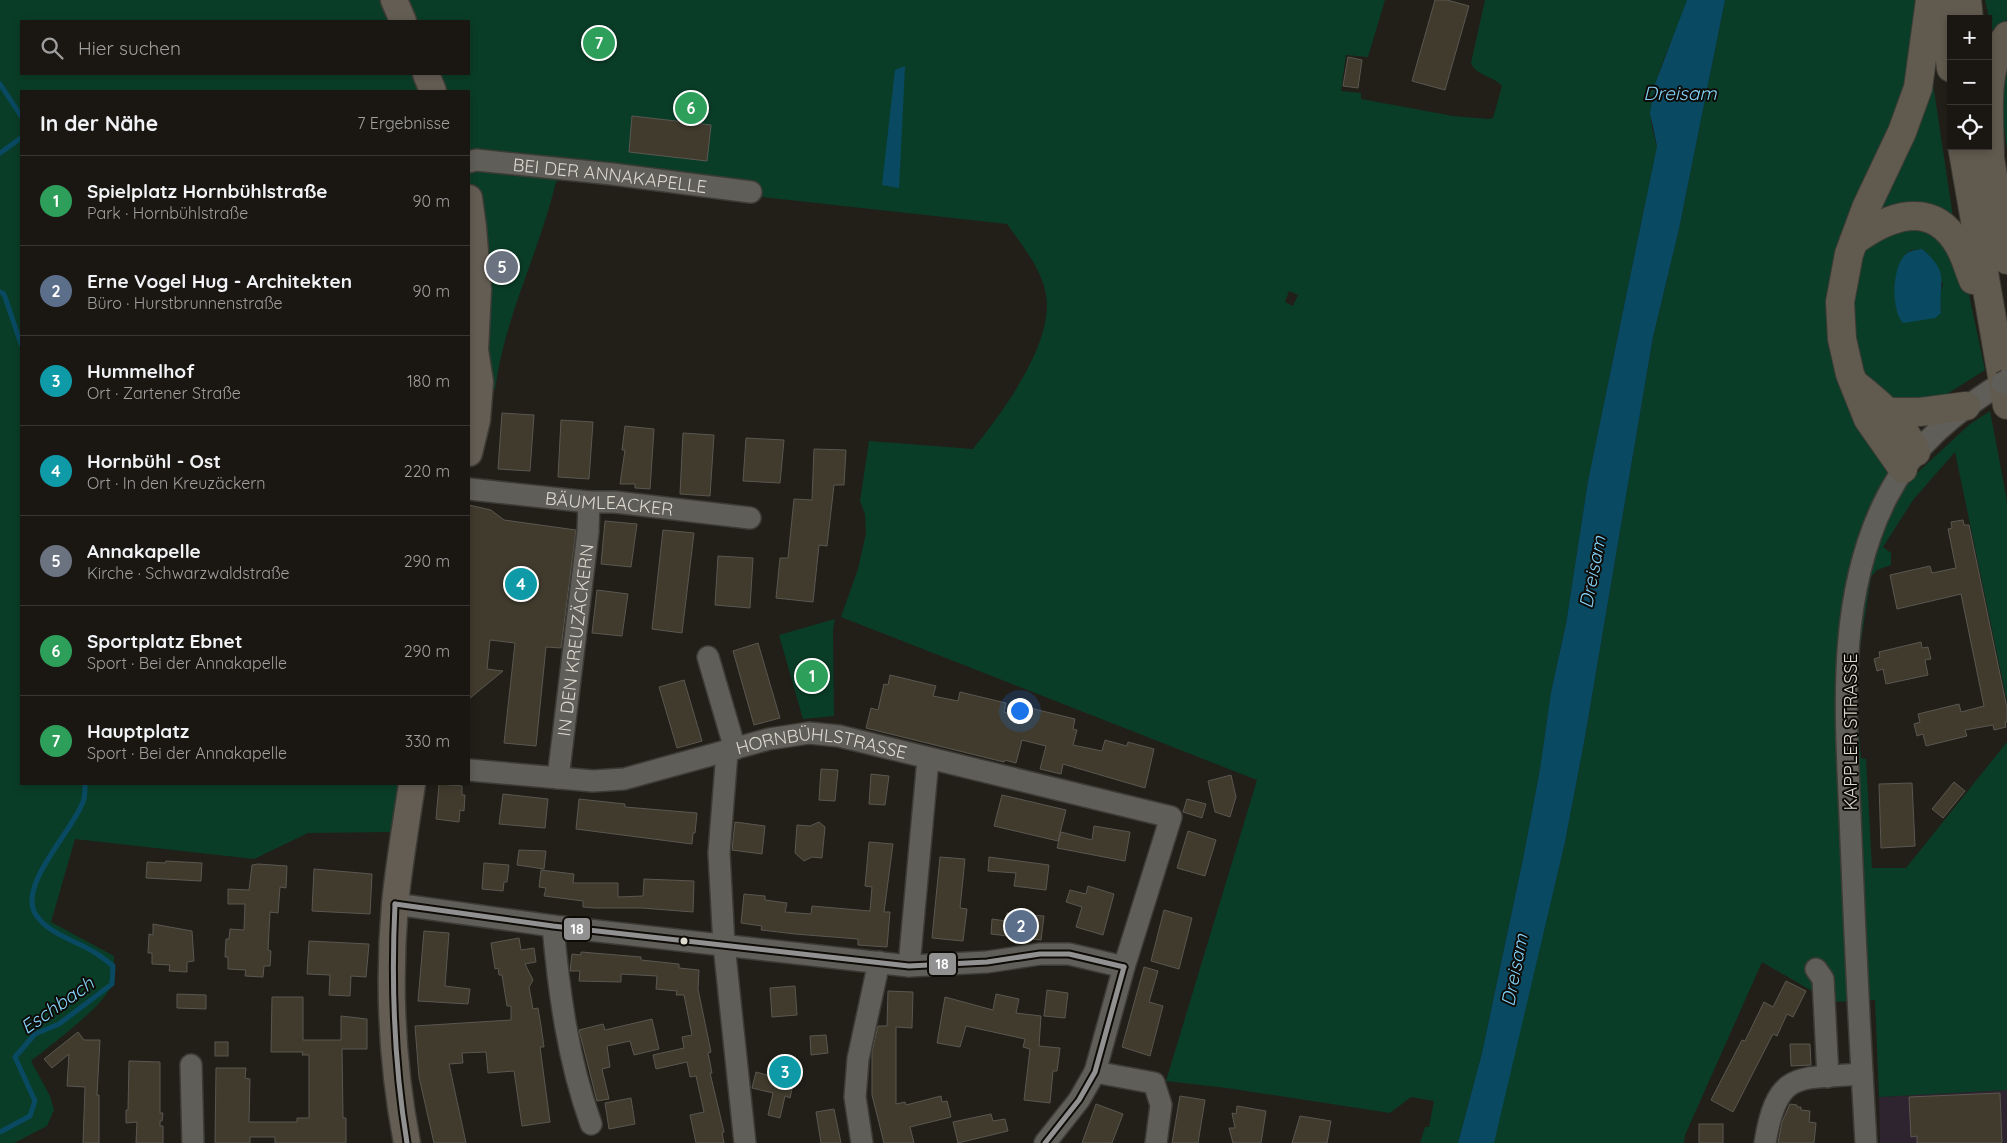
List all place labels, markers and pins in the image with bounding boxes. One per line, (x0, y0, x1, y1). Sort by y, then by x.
pin: 7 (583, 24, 615, 62)
pin: 6 (675, 89, 707, 127)
pin: 5 (486, 248, 518, 286)
pin: 4 (505, 565, 537, 603)
pin: 1 (796, 657, 828, 695)
pin: 2 (1005, 907, 1037, 945)
unlabelled marker (679, 936, 689, 946)
pin: 3 (769, 1053, 801, 1091)

